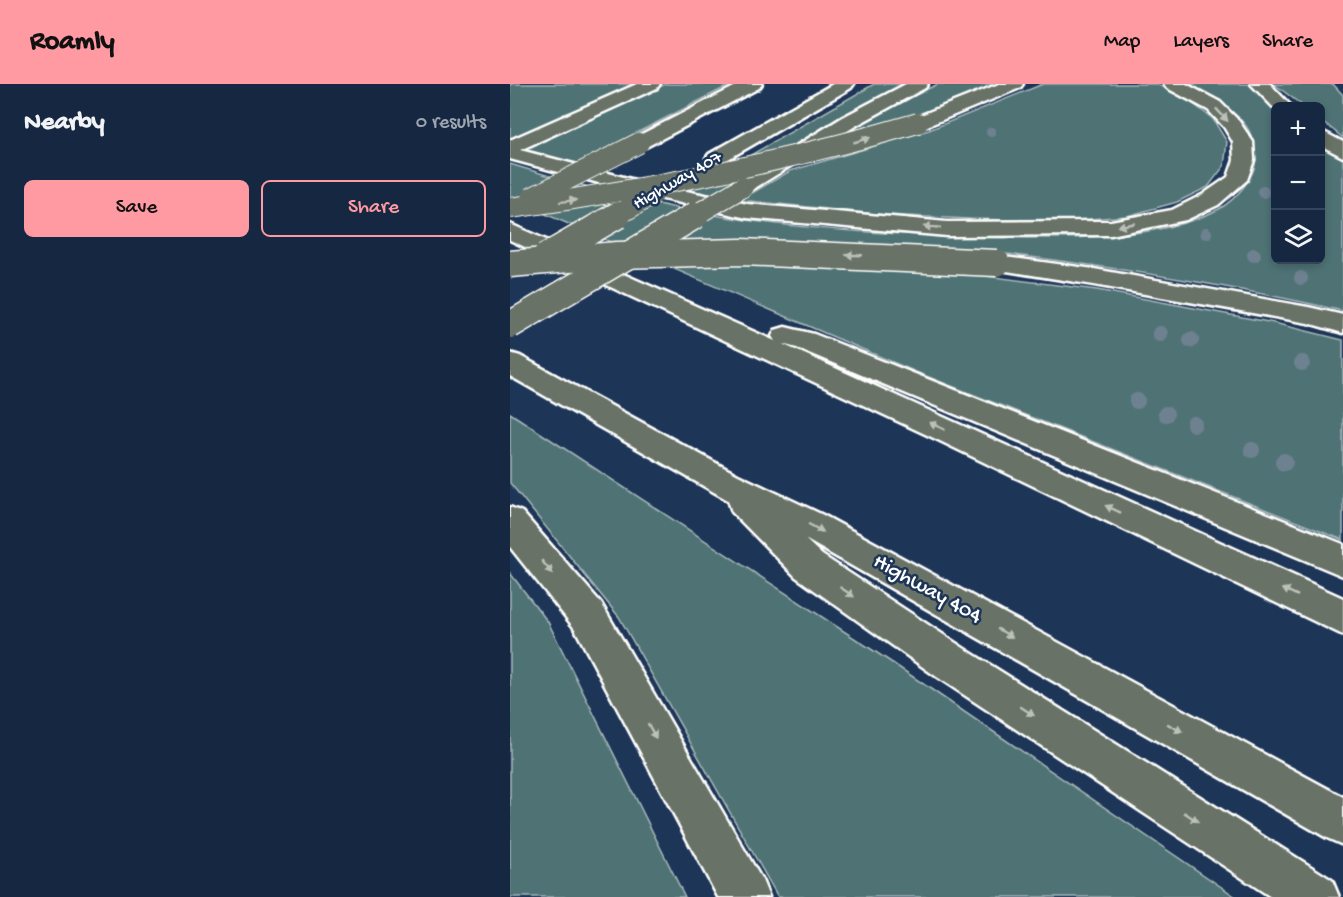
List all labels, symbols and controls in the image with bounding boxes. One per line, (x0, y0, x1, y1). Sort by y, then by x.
text: Roamly (30, 26, 115, 59)
text: Map (1104, 30, 1140, 55)
text: Layers (1173, 30, 1229, 55)
text: Share (1262, 30, 1313, 55)
map controls (1271, 102, 1325, 264)
button: + (1271, 102, 1325, 156)
one-way arrow (1215, 107, 1229, 122)
text: Nearby (24, 108, 105, 139)
text: 0 results (416, 112, 486, 135)
one-way arrow (853, 135, 871, 144)
street label: Highway 407 (630, 147, 727, 215)
button: − (1271, 156, 1325, 210)
button: Save (24, 180, 249, 237)
button: Share (261, 180, 486, 237)
one-way arrow (559, 196, 578, 206)
button: layers (1271, 210, 1325, 264)
one-way arrow (1117, 221, 1136, 230)
one-way arrow (922, 222, 941, 232)
one-way arrow (845, 251, 864, 260)
one-way arrow (928, 422, 945, 431)
one-way arrow (1105, 504, 1122, 513)
one-way arrow (808, 523, 825, 533)
street label: Highway 404 (868, 549, 986, 631)
one-way arrow (541, 559, 554, 575)
one-way arrow (839, 586, 855, 597)
one-way arrow (1282, 587, 1299, 596)
one-way arrow (996, 628, 1013, 638)
one-way arrow (1019, 706, 1035, 717)
one-way arrow (647, 722, 657, 739)
one-way arrow (1167, 723, 1184, 733)
one-way arrow (1183, 811, 1200, 822)

